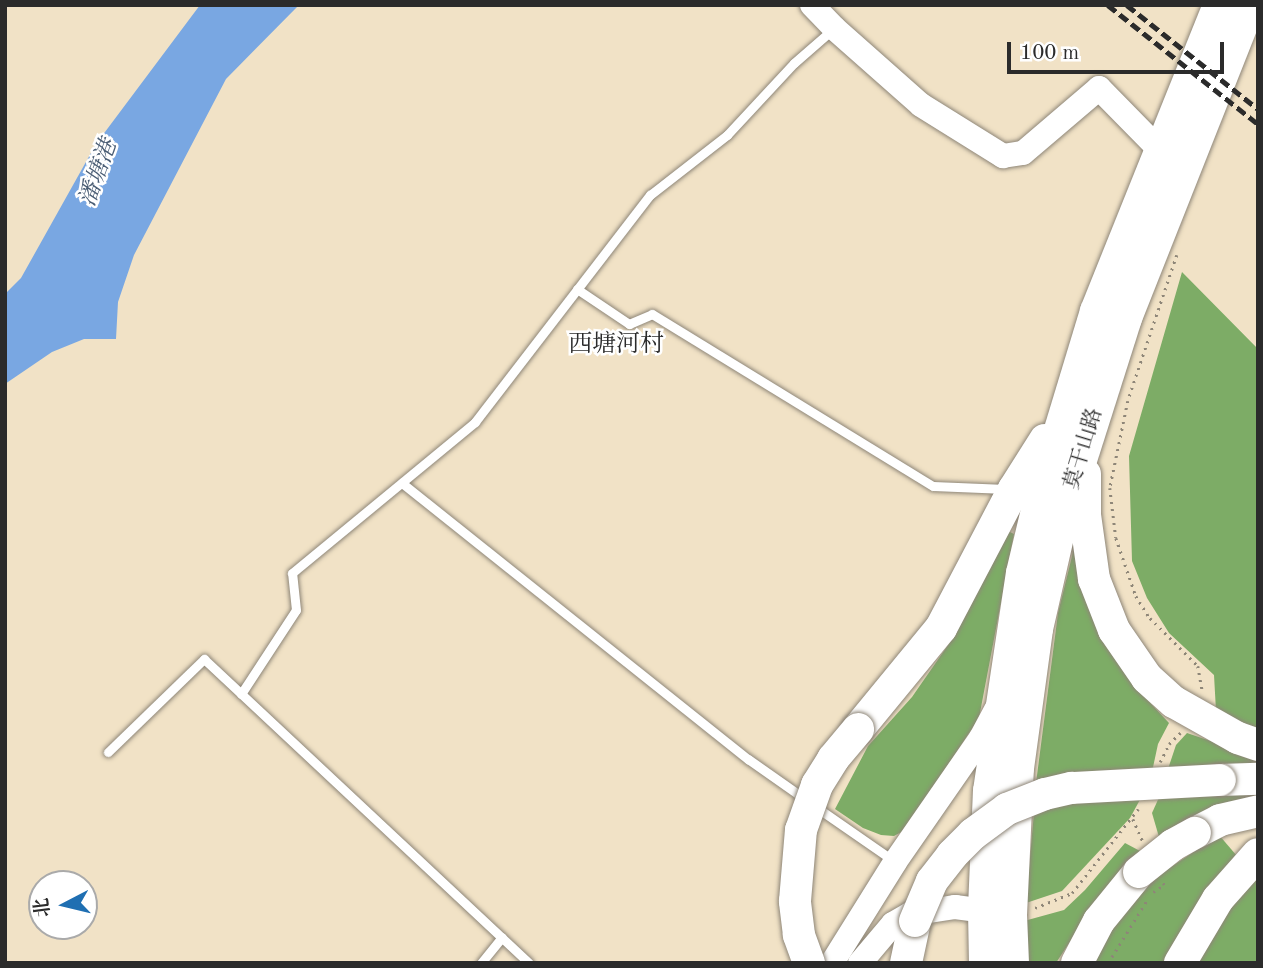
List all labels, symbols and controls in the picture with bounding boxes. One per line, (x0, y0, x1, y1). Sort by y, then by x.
scale bar (1011, 28, 1228, 72)
text: 100 m (1020, 43, 1079, 64)
water label: 潘塘港 (74, 136, 124, 210)
district label: 西塘河村 (568, 332, 664, 360)
street label: 莫干山路 (1060, 405, 1108, 493)
north arrow (28, 870, 98, 940)
text: 北 (33, 897, 54, 918)

